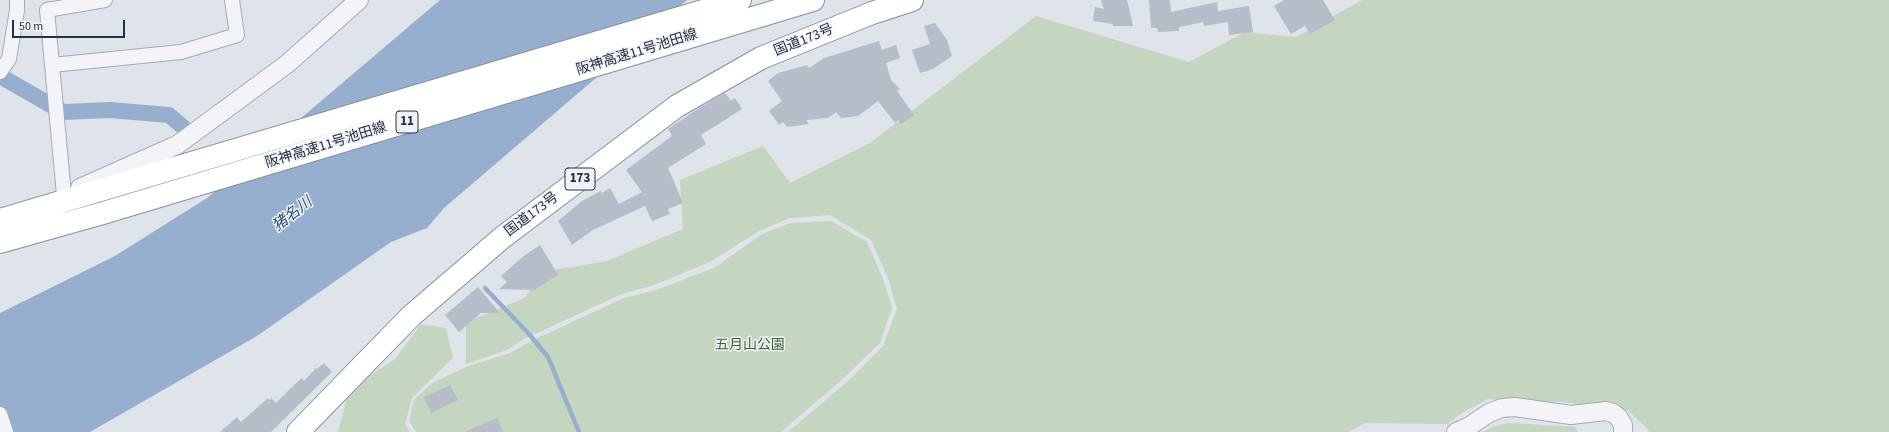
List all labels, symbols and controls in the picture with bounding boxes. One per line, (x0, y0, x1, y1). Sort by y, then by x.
scale bar (14, 12, 127, 38)
text: 50 m (19, 18, 43, 35)
street label: 国道173号 (772, 21, 836, 61)
street label: 阪神高速11号池田線 (574, 27, 700, 79)
road number: 11 (396, 111, 418, 133)
street label: 阪神高速11号池田線 (263, 120, 389, 172)
road number: 173 (565, 168, 595, 190)
street label: 国道173号 (502, 189, 562, 241)
water label: 猪名川 (270, 194, 316, 236)
park label: 五月山公園 (715, 338, 785, 354)

